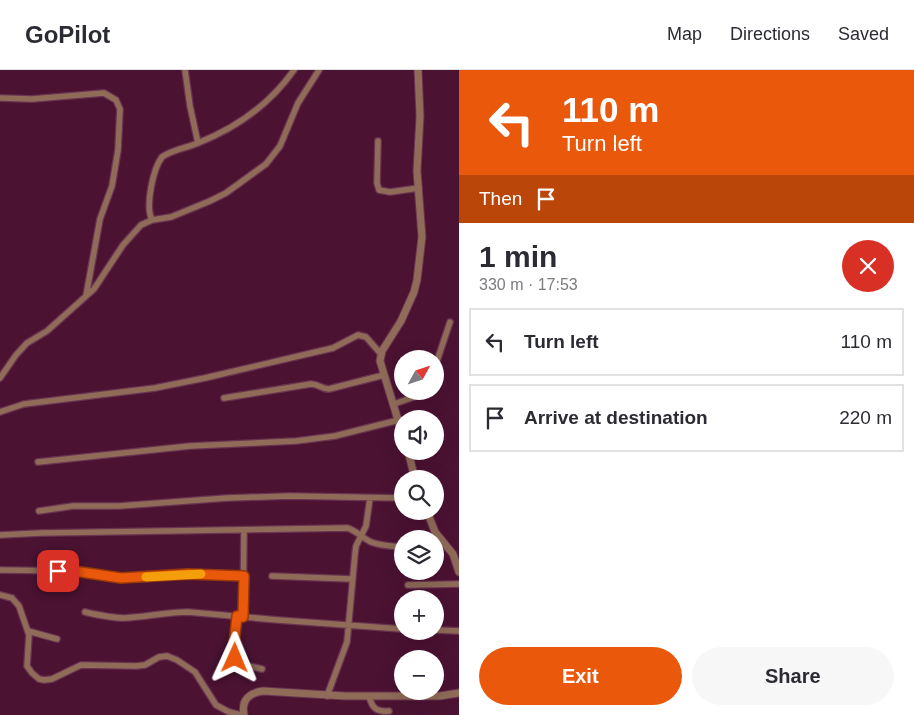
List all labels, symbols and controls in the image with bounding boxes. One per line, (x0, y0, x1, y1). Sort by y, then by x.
text: GoPilot (25, 21, 110, 48)
text: Map (667, 24, 702, 44)
text: Directions (730, 24, 810, 44)
text: Saved (838, 24, 889, 44)
icon: left (479, 90, 544, 155)
text: 110 m (562, 90, 659, 129)
text: Turn left (562, 131, 642, 156)
icon: arrive (532, 185, 560, 213)
text: Then (479, 188, 522, 209)
text: 1 min (479, 240, 557, 273)
button: close (842, 240, 894, 292)
text: 330 m · 17:53 (479, 276, 578, 293)
icon: left (481, 328, 509, 356)
text: Turn left (524, 331, 599, 352)
text: 110 m (841, 331, 892, 352)
north arrow (394, 350, 444, 400)
map controls (394, 350, 444, 700)
icon: arrive (481, 404, 509, 432)
text: Arrive at destination (524, 407, 708, 428)
text: 220 m (839, 407, 892, 428)
button: sound (394, 410, 444, 460)
button: search (394, 470, 444, 520)
button: layers (394, 530, 444, 580)
pin (37, 550, 79, 592)
icon: arrive (44, 557, 72, 585)
button: + (394, 590, 444, 640)
position arrow (208, 631, 260, 683)
button: Exit (479, 647, 682, 705)
button: Share (692, 647, 894, 705)
button: − (394, 650, 444, 700)

